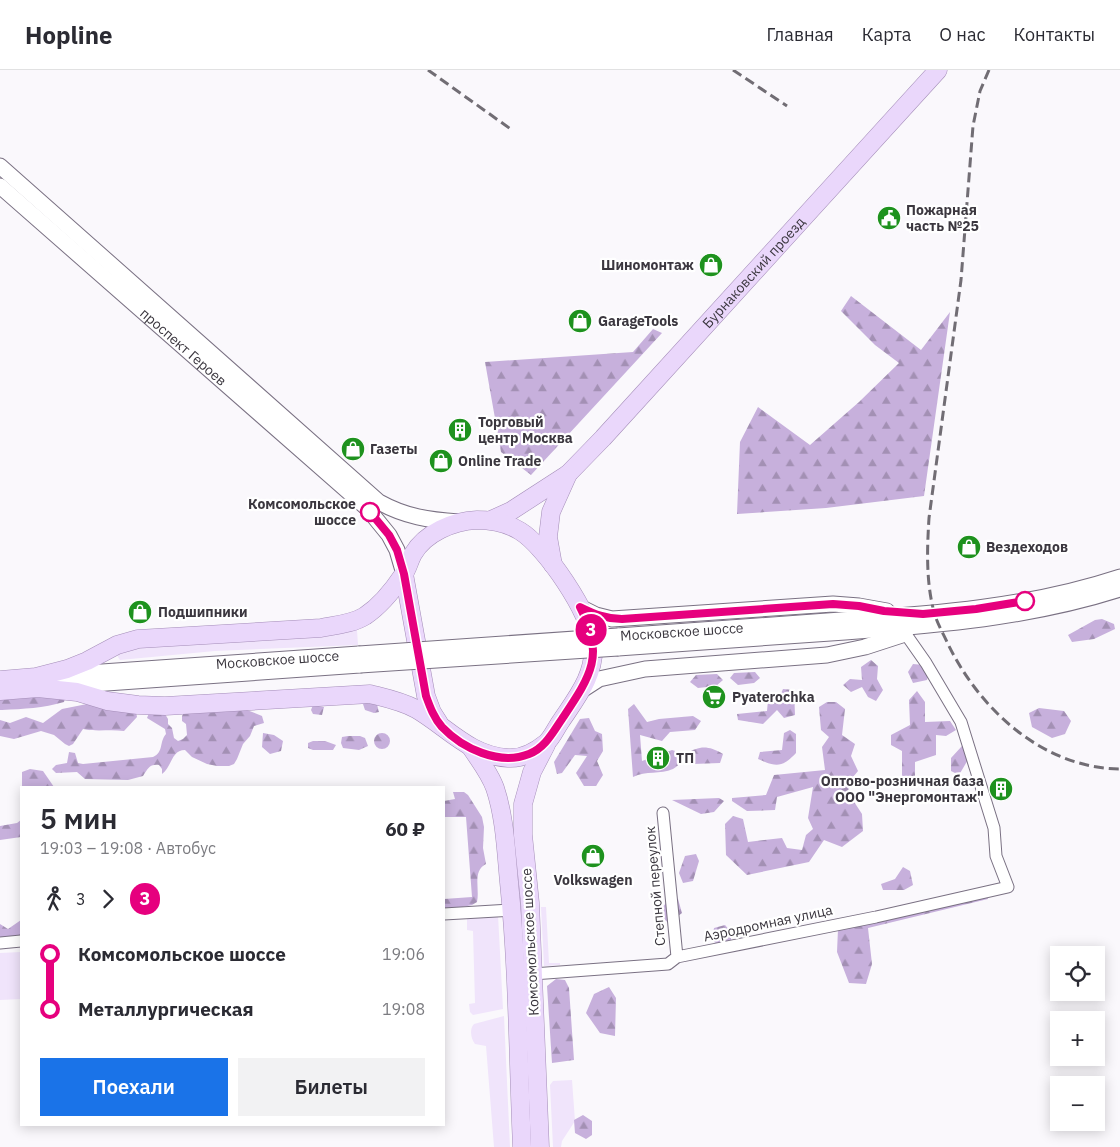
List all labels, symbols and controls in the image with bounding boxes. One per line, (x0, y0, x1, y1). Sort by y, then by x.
text: Hopline (25, 19, 112, 51)
text: Главная (766, 23, 834, 46)
text: Карта (862, 23, 911, 46)
text: О нас (939, 23, 986, 46)
text: Контакты (1014, 23, 1095, 46)
place label: Пожарная часть №25 (906, 201, 979, 235)
public building icon: Пожарная часть №25 (876, 205, 902, 231)
street label: Бурнаковский проезд (698, 213, 809, 332)
shop icon: Шиномонтаж (698, 252, 724, 278)
place label: Шиномонтаж (601, 256, 694, 274)
street label: проспект Героев (136, 304, 230, 390)
shop icon: GarageTools (567, 308, 593, 334)
place label: GarageTools (598, 312, 678, 330)
place label: Торговый центр Москва (478, 413, 573, 447)
building icon: Торговый центр Москва (447, 417, 473, 443)
shop icon: Газеты (340, 436, 366, 462)
place label: Газеты (370, 440, 418, 458)
shop icon: Online Trade (428, 448, 454, 474)
place label: Online Trade (458, 452, 542, 470)
place label: Комсомольское шоссе (248, 495, 356, 529)
marker: Комсомольское шоссе (360, 502, 380, 522)
shop icon: Вездеходов (956, 534, 982, 560)
place label: Вездеходов (986, 538, 1068, 556)
unlabelled marker (1015, 591, 1035, 611)
shop icon: Подшипники (127, 599, 153, 625)
place label: Подшипники (158, 603, 248, 621)
line badge: 3 (575, 614, 607, 646)
text: 3 (586, 618, 596, 641)
street label: Московское шоссе (620, 618, 744, 645)
street label: Московское шоссе (215, 646, 340, 673)
supermarket icon: Pyaterochka (701, 684, 727, 710)
place label: Pyaterochka (732, 688, 815, 706)
building icon: ТП (645, 745, 671, 771)
place label: ТП (676, 749, 694, 767)
place label: Оптово-розничная база ООО "Энергомонтаж" (821, 772, 984, 806)
building icon: Оптово-розничная база ООО "Энергомонтаж" (988, 776, 1014, 802)
text: 5 мин (40, 800, 117, 837)
text: 60 ₽ (385, 817, 425, 841)
street label: Степной переулок (641, 825, 669, 947)
text: 19:03 – 19:08 · Автобус (40, 838, 216, 858)
shop icon: Volkswagen (580, 843, 606, 869)
street label: Комсомольское шоссе (517, 867, 543, 1016)
place label: Volkswagen (553, 871, 633, 889)
icon: walk (40, 885, 68, 913)
icon: forward (94, 885, 122, 913)
text: 3 (140, 887, 150, 910)
text: 3 (76, 889, 86, 909)
street label: Аэродромная улица (702, 900, 835, 945)
text: Комсомольское шоссе (78, 942, 286, 966)
text: 19:06 (382, 944, 425, 964)
map controls (1050, 946, 1105, 1131)
button: locate (1050, 946, 1105, 1001)
text: Металлургическая (78, 997, 254, 1021)
text: 19:08 (382, 999, 425, 1019)
button: + (1050, 1011, 1105, 1066)
button: Поехали (40, 1058, 228, 1116)
button: Билеты (238, 1058, 425, 1116)
button: − (1050, 1076, 1105, 1131)

